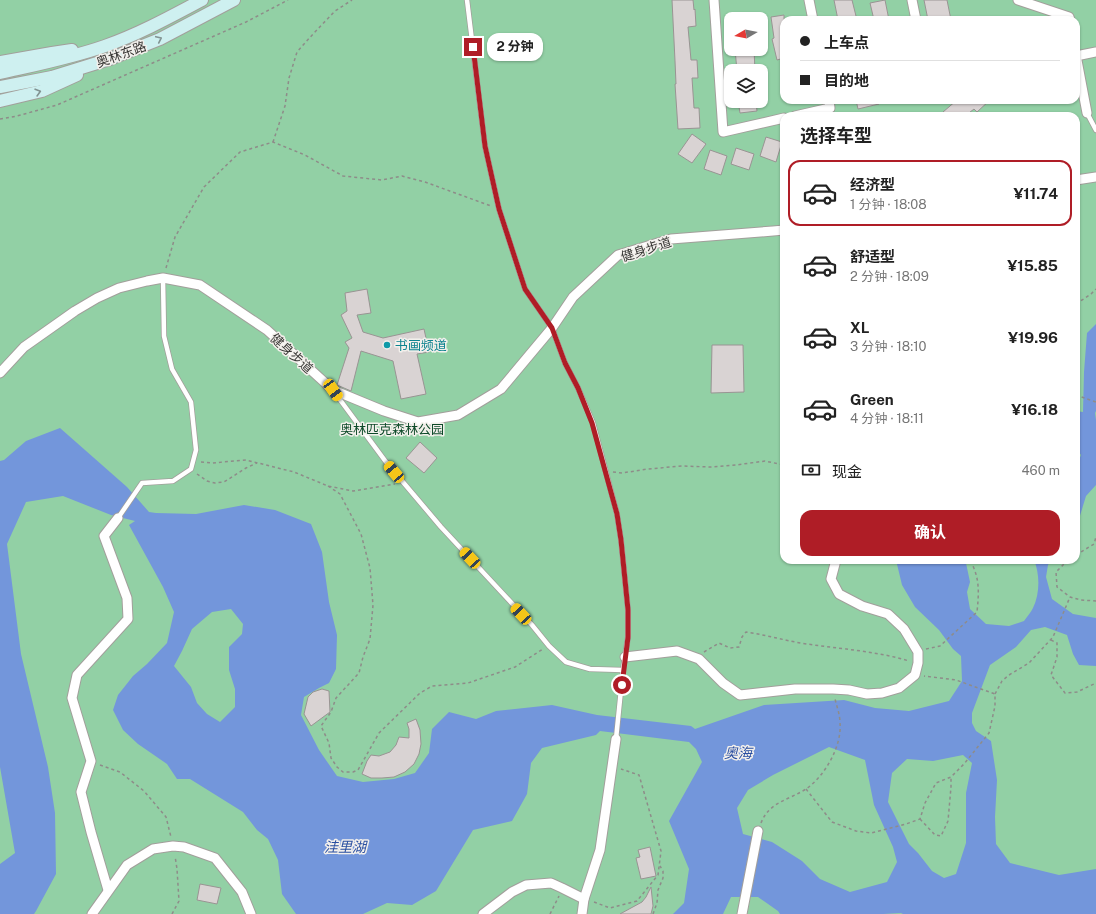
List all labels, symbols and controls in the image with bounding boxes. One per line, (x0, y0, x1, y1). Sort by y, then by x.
north arrow (724, 12, 768, 56)
map controls (724, 12, 768, 108)
callout: 2 分钟 (487, 33, 543, 61)
text: 上车点 (824, 34, 869, 51)
one-way arrow (155, 36, 163, 44)
route end (464, 38, 482, 56)
street label: 奥林东路 (94, 39, 148, 70)
text: 2 分钟 (496, 39, 534, 54)
button: layers (724, 64, 768, 108)
text: 目的地 (824, 72, 869, 89)
one-way arrow (35, 88, 41, 96)
text: 选择车型 (800, 125, 872, 146)
icon: car (802, 175, 838, 211)
text: 经济型 (850, 176, 895, 193)
text: ¥11.74 (1013, 185, 1058, 202)
text: 1 分钟 · 18:08 (850, 197, 927, 212)
street label: 健身步道 (619, 234, 673, 265)
icon: car (802, 247, 838, 283)
text: 舒适型 (850, 248, 895, 265)
text: ¥15.85 (1007, 257, 1058, 274)
text: 2 分钟 · 18:09 (850, 269, 929, 284)
icon: car (802, 319, 838, 355)
text: XL (850, 319, 869, 336)
text: ¥19.96 (1008, 329, 1058, 346)
street label: 健身步道 (267, 330, 316, 376)
place label: 书画频道 (395, 338, 447, 353)
text: 3 分钟 · 18:10 (850, 339, 926, 354)
marker: 书画频道 (382, 340, 392, 350)
car (321, 377, 345, 403)
icon: car (802, 391, 838, 427)
text: Green (850, 391, 894, 408)
text: ¥16.18 (1011, 401, 1058, 418)
text: 4 分钟 · 18:11 (850, 411, 924, 426)
park label: 奥林匹克森林公园 (340, 422, 444, 437)
car (382, 459, 406, 485)
icon: cash (800, 459, 822, 481)
text: 现金 (832, 463, 862, 480)
text: 460 m (1021, 463, 1060, 478)
button: 确认 (800, 510, 1060, 556)
car (457, 545, 483, 571)
car (508, 601, 534, 627)
route start (613, 676, 631, 694)
water label: 奥海 (724, 745, 754, 761)
water label: 洼里湖 (324, 839, 368, 855)

